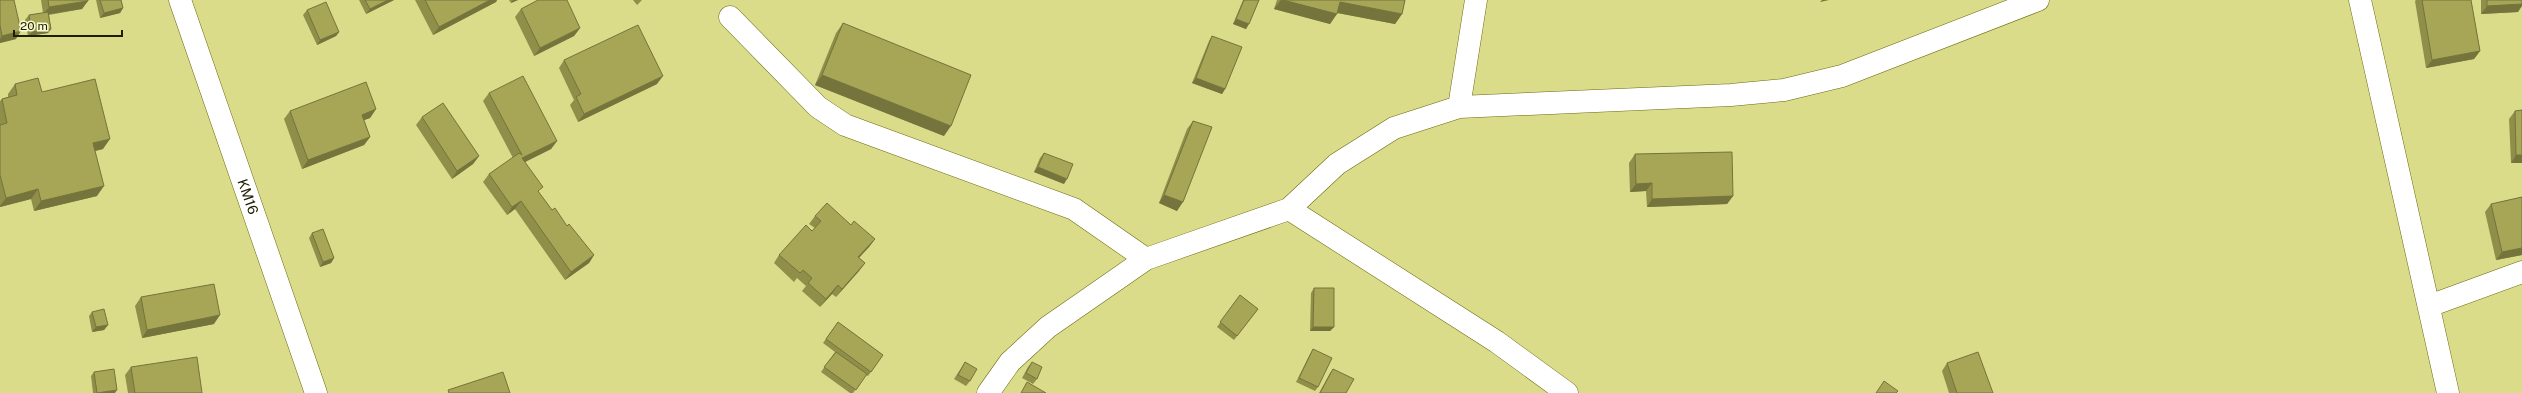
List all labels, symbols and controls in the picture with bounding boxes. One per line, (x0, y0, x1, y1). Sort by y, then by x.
scale bar (14, 12, 122, 38)
text: 20 m (20, 19, 48, 33)
street label: KM16 (235, 177, 262, 217)

